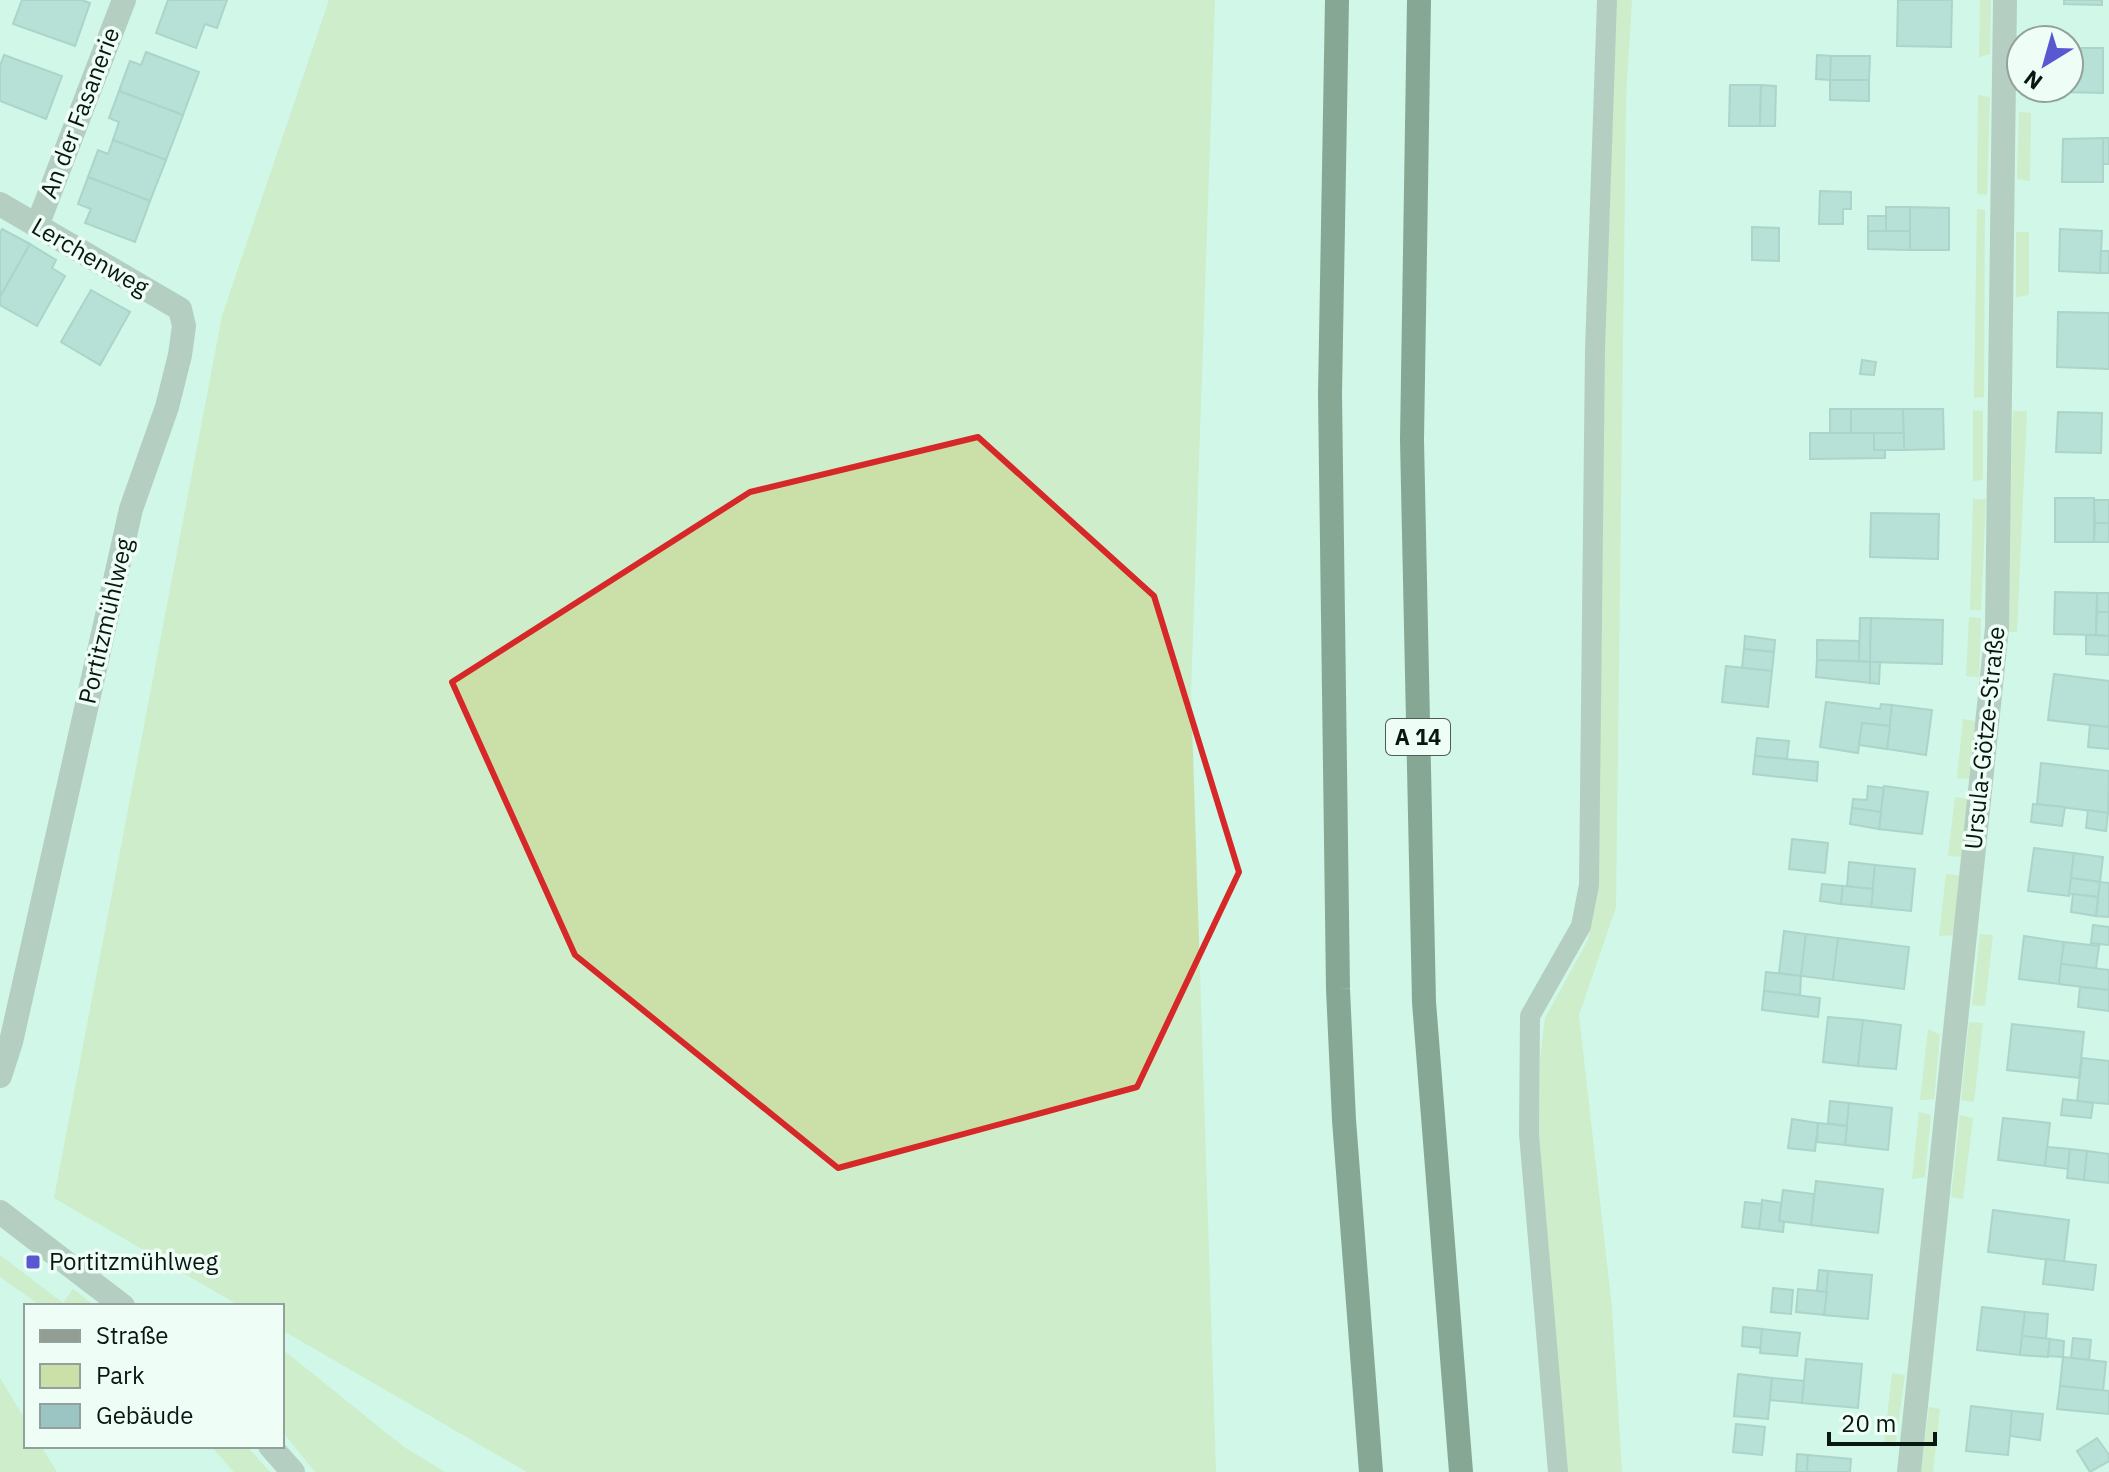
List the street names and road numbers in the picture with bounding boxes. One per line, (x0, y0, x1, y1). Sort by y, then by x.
street label: An der Fasanerie (32, 22, 126, 203)
street label: Lerchenweg (26, 210, 155, 303)
street label: Portitzmühlweg (70, 534, 140, 707)
street label: Ursula-Götze-Straße (1956, 625, 2012, 851)
road number: A 14 (1386, 719, 1450, 755)

